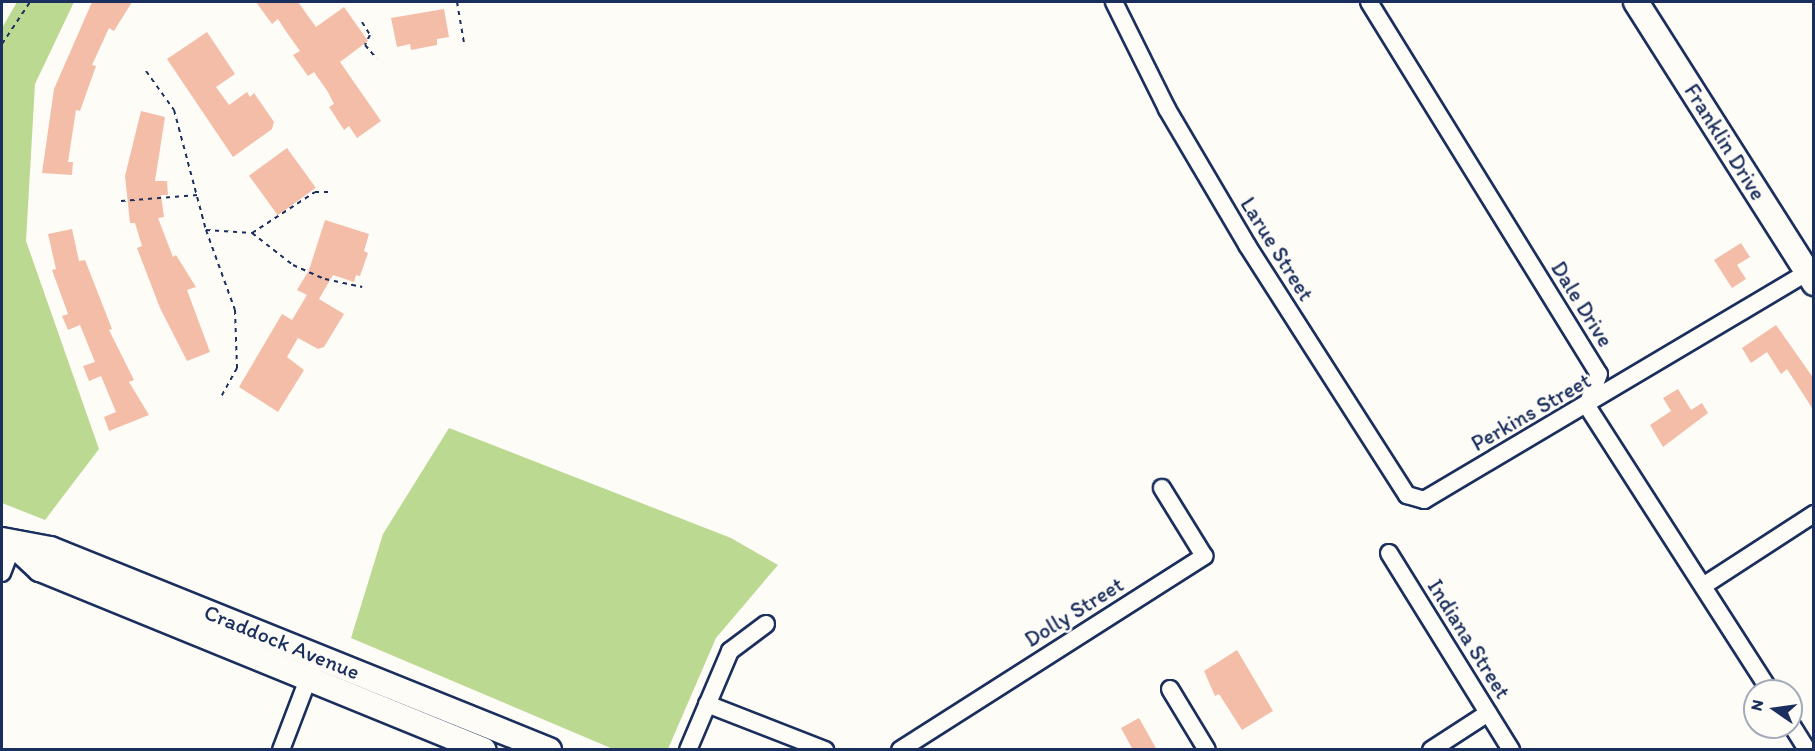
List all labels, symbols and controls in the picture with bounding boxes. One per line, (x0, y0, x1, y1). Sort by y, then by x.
street label: Franklin Drive (1679, 79, 1771, 205)
street label: Larue Street (1235, 192, 1319, 306)
street label: Dale Drive (1545, 256, 1619, 352)
street label: Perkins Street (1467, 367, 1595, 457)
street label: Dolly Street (1020, 571, 1128, 653)
street label: Indiana Street (1422, 574, 1516, 704)
street label: Craddock Avenue (201, 599, 363, 685)
north arrow (1743, 679, 1803, 739)
text: N (1746, 698, 1767, 713)

